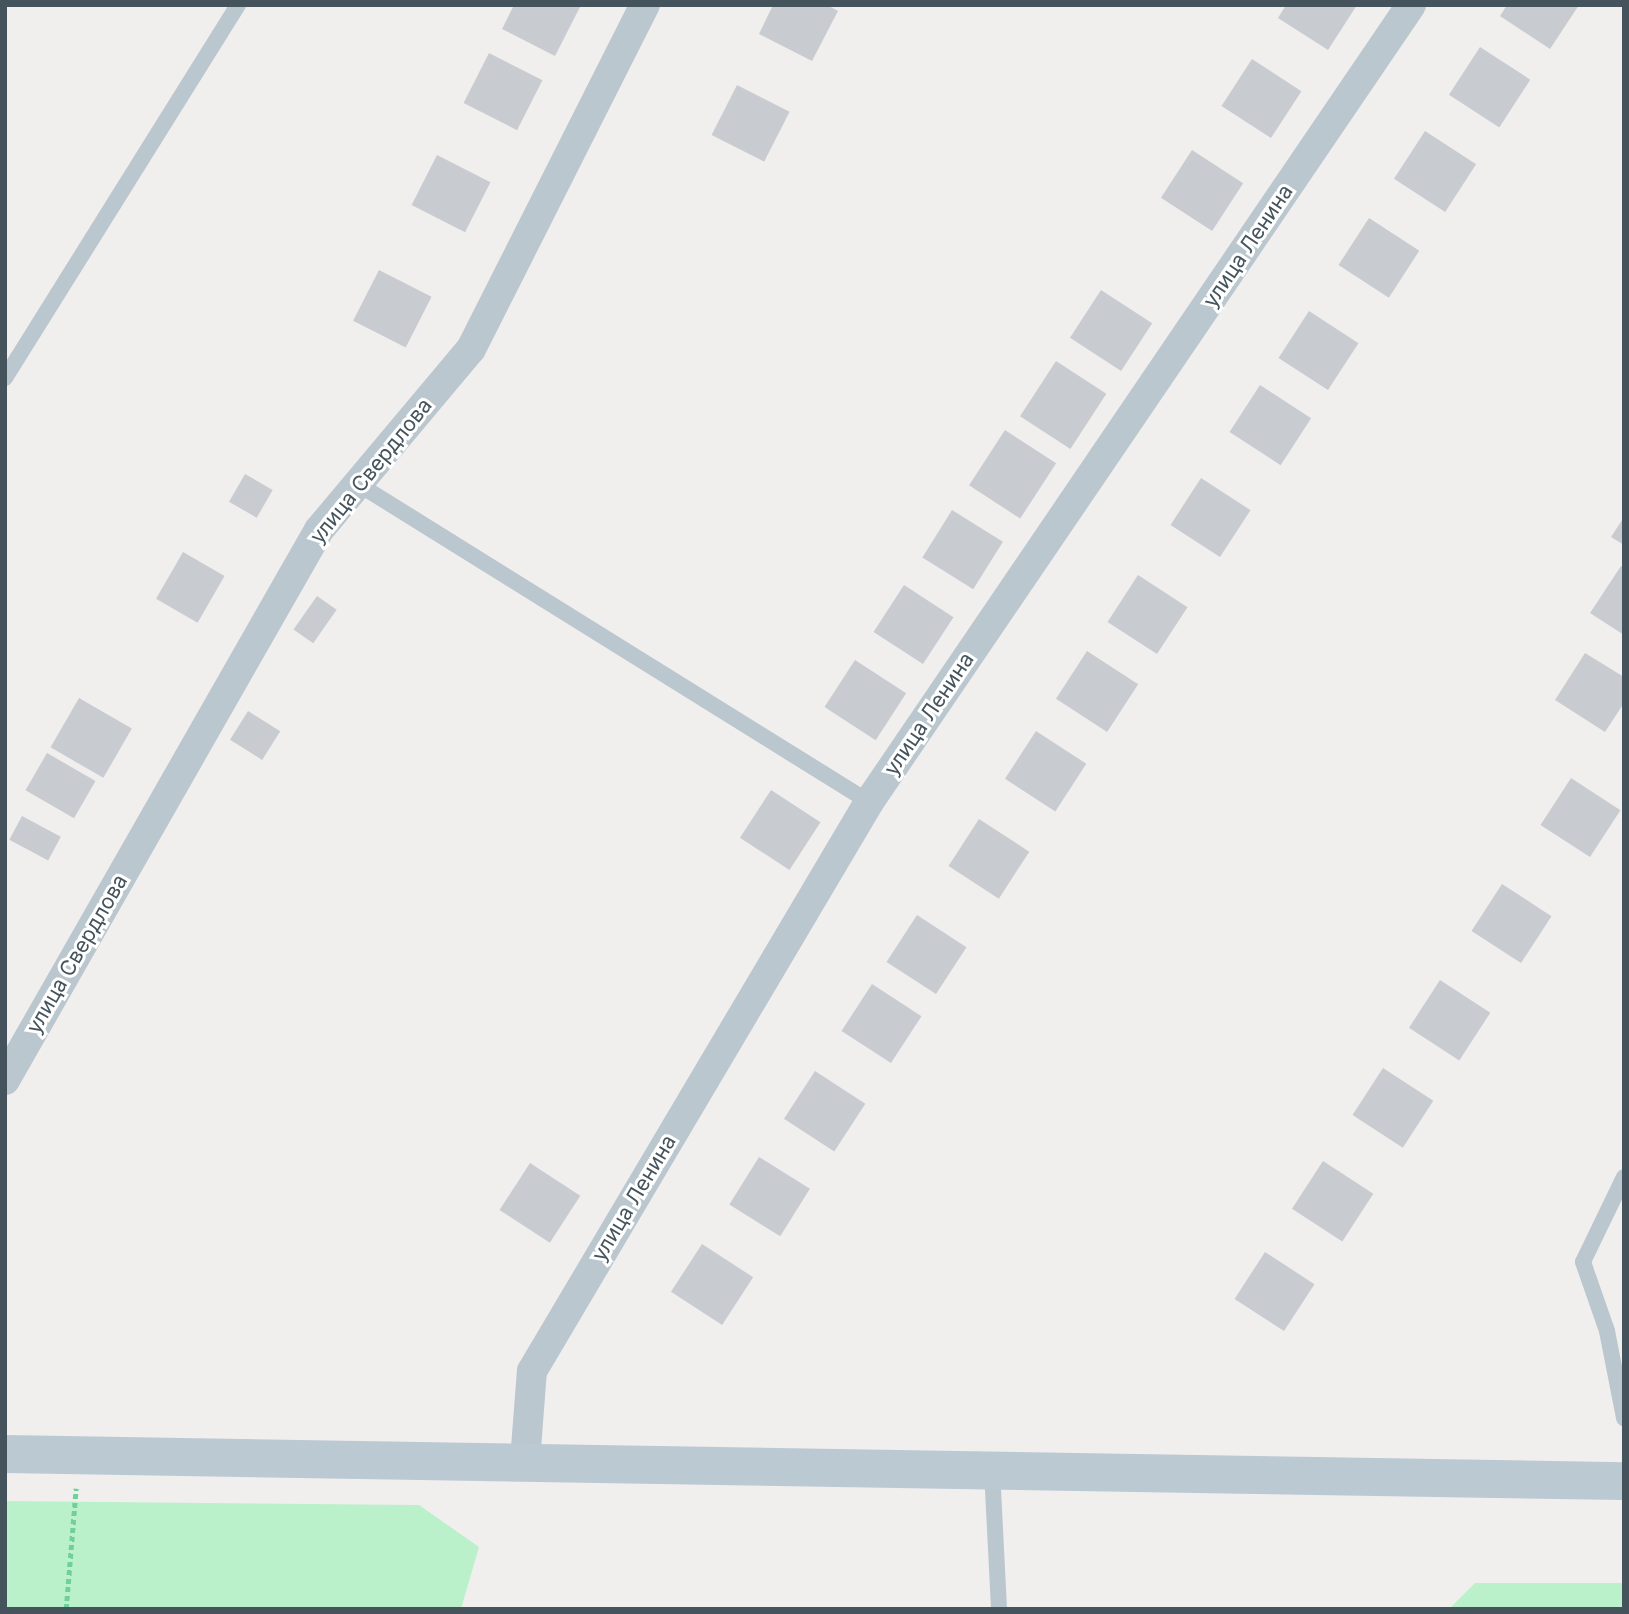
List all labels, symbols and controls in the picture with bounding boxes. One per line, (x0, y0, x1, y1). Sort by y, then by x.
street label: улица Ленина (1198, 180, 1298, 312)
street label: улица Свердлова (305, 393, 437, 549)
street label: улица Ленина (879, 648, 979, 780)
street label: улица Свердлова (21, 870, 133, 1038)
street label: улица Ленина (586, 1130, 682, 1266)

